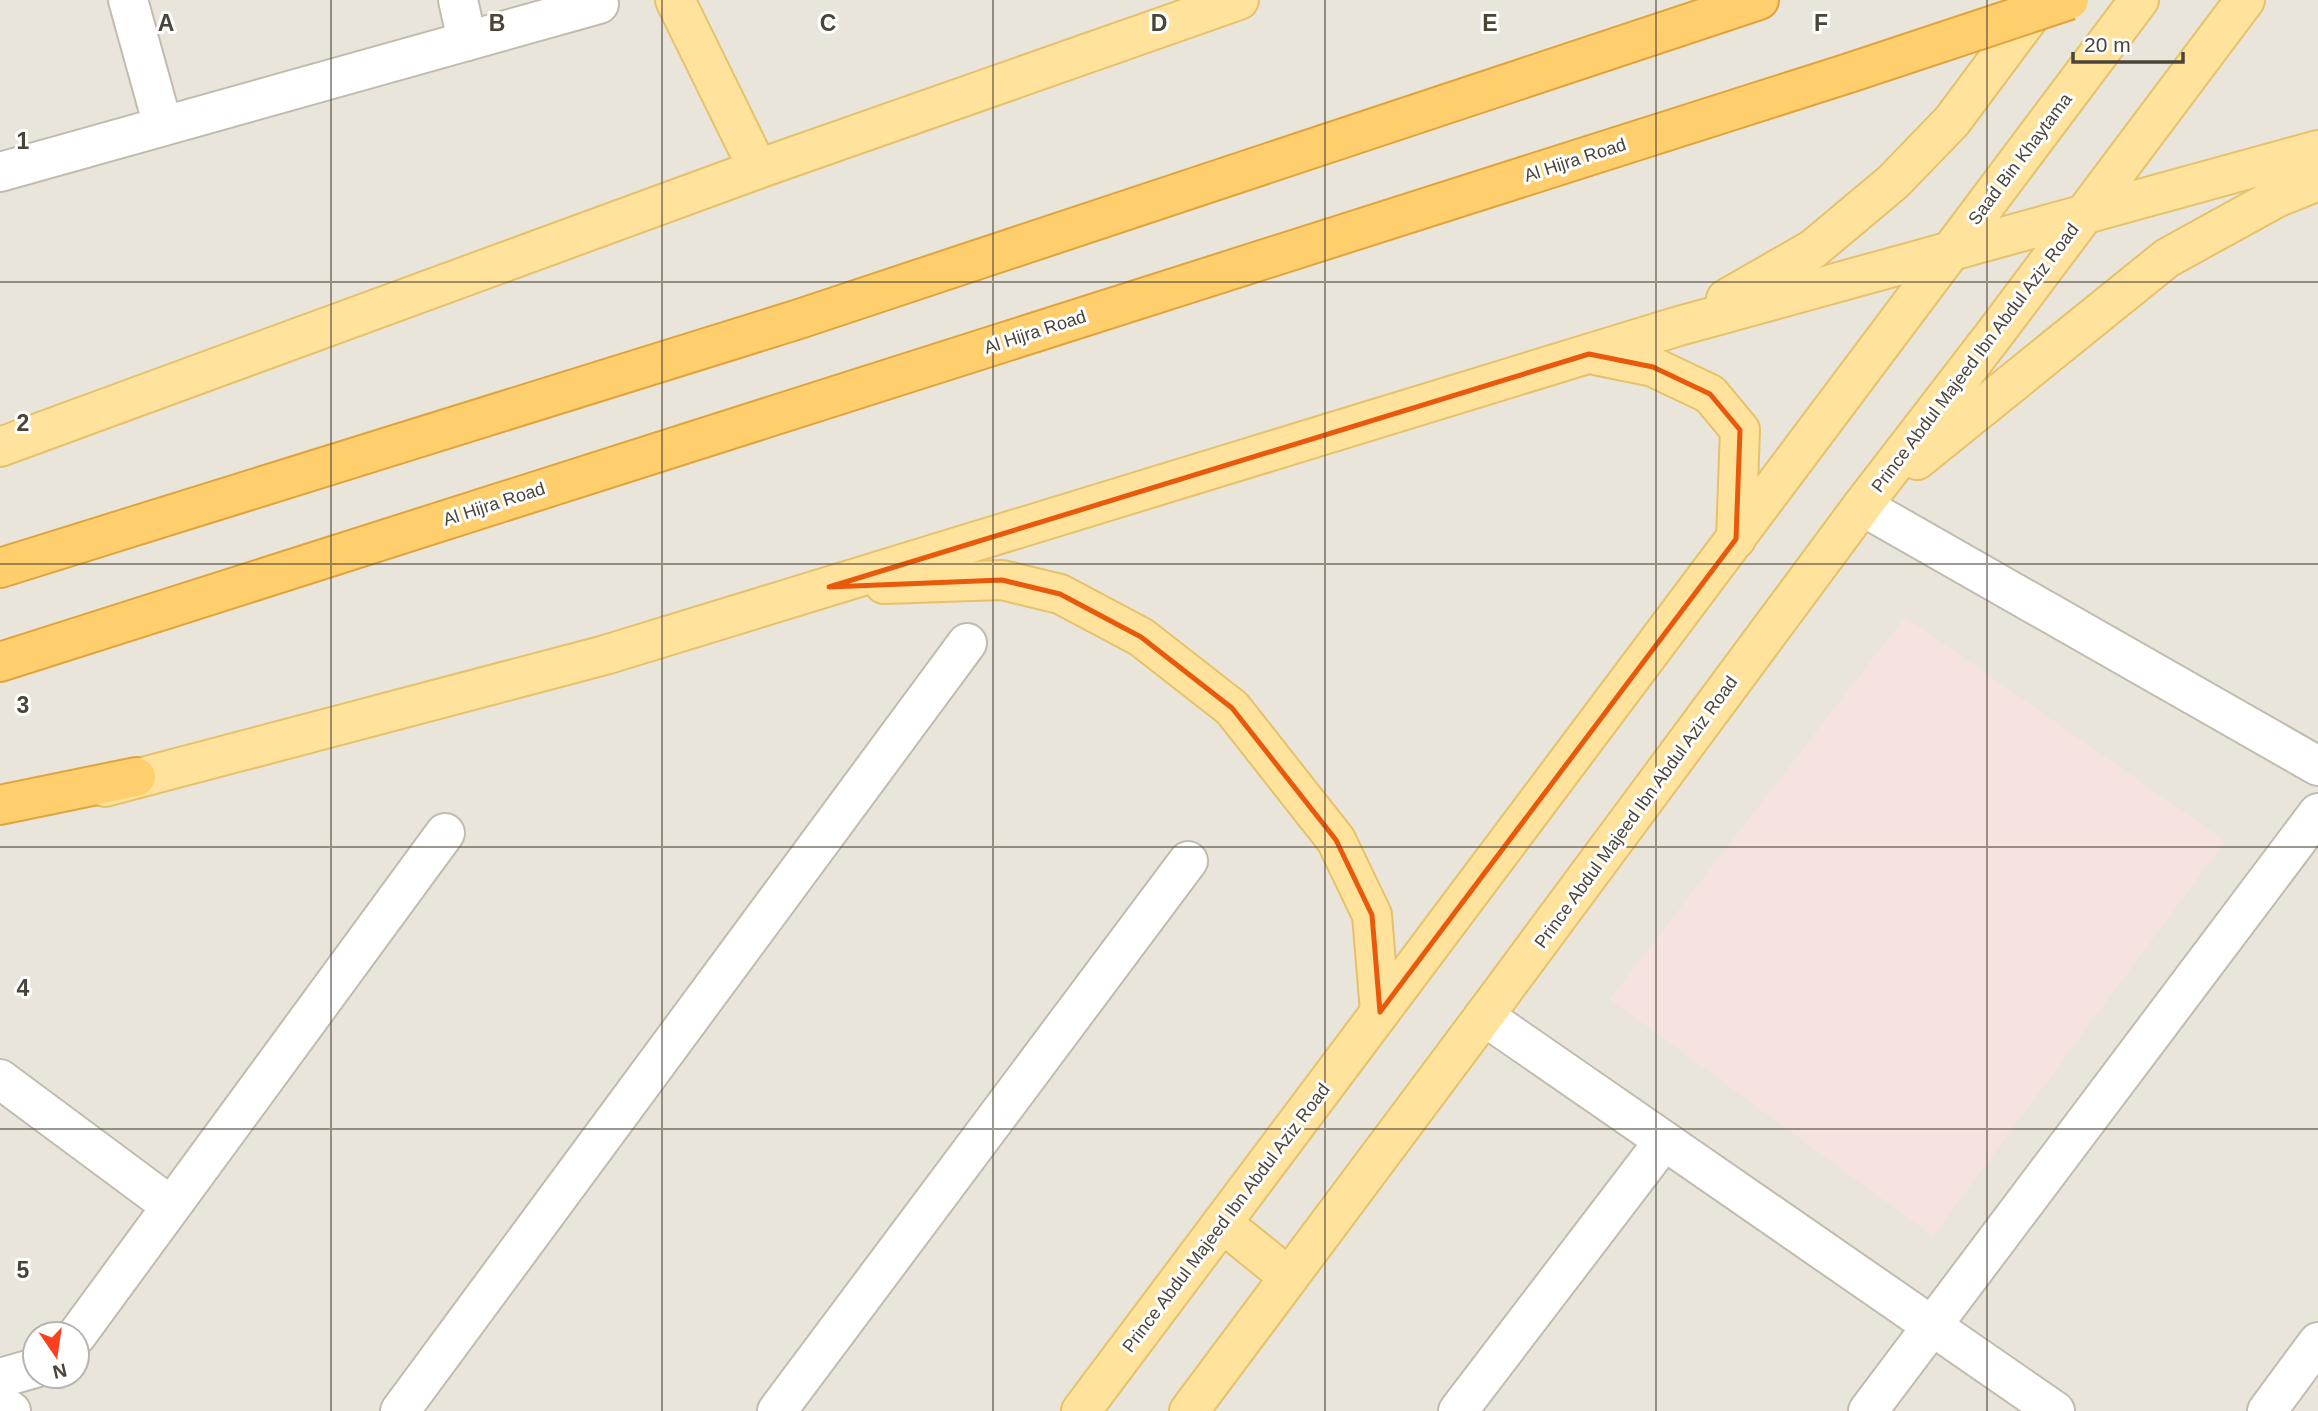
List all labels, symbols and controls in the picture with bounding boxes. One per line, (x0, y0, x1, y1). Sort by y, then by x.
text: A (158, 10, 174, 36)
text: B (489, 10, 505, 36)
text: C (820, 10, 836, 36)
text: D (1151, 10, 1167, 36)
text: E (1482, 10, 1498, 36)
text: F (1814, 10, 1828, 36)
scale bar (2073, 21, 2183, 65)
text: 20 m (2084, 33, 2131, 56)
street label: Saad Bin Khaytama (1964, 89, 2076, 229)
text: 1 (17, 128, 30, 154)
street label: Al Hijra Road (1521, 134, 1629, 186)
street label: Prince Abdul Majeed Ibn Abdul Aziz Road (1867, 220, 2083, 496)
street label: Al Hijra Road (981, 306, 1089, 358)
text: 2 (17, 410, 29, 436)
street label: Al Hijra Road (440, 478, 548, 530)
street label: Prince Abdul Majeed Ibn Abdul Aziz Road (1531, 672, 1741, 952)
text: 3 (17, 692, 29, 718)
text: 4 (17, 975, 30, 1001)
street label: Prince Abdul Majeed Ibn Abdul Aziz Road (1118, 1080, 1334, 1356)
text: 5 (17, 1257, 30, 1283)
north arrow (21, 1320, 91, 1390)
text: N (51, 1359, 69, 1383)

